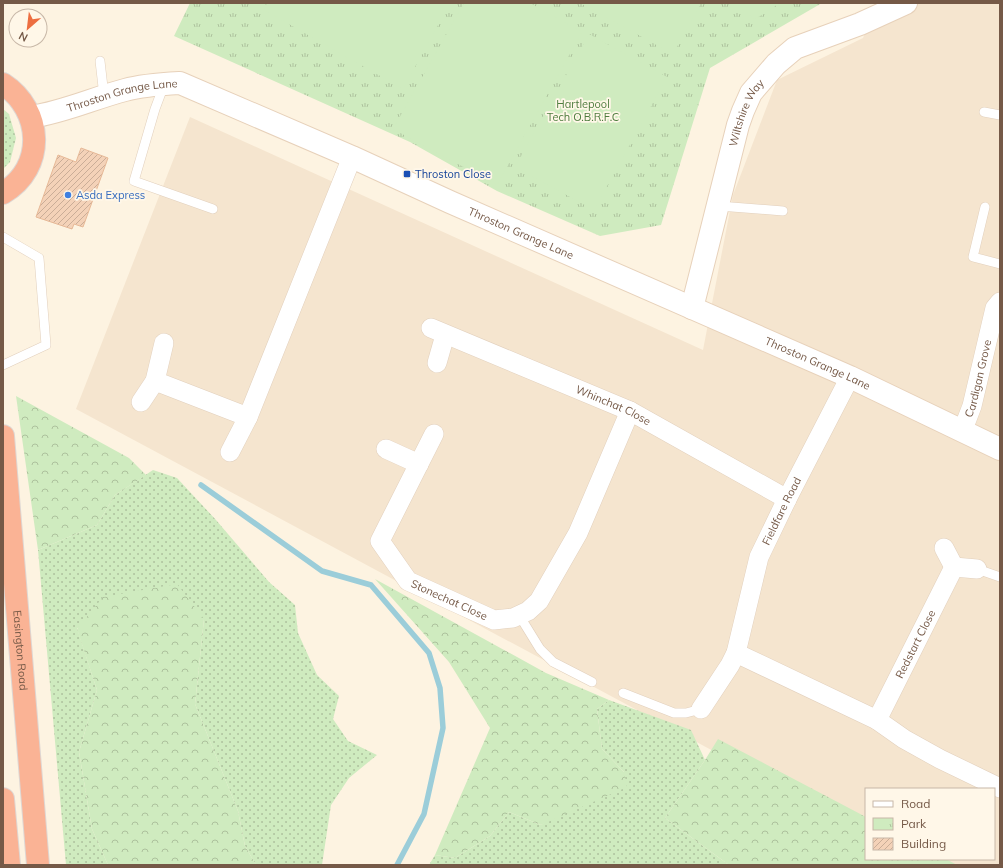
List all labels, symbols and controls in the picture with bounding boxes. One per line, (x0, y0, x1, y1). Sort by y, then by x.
north arrow (8, 8, 48, 48)
text: N (16, 29, 30, 45)
street label: Throston Grange Lane (65, 76, 178, 115)
street label: Wiltshire Way (726, 76, 767, 148)
park label: Hartlepool Tech O.B.R.F.C (547, 97, 619, 124)
place label: Throston Close (415, 167, 491, 181)
marker: Throston Close (402, 169, 412, 179)
place label: Asda Express (76, 188, 145, 202)
marker: Asda Express (63, 190, 73, 200)
street label: Throston Grange Lane (466, 204, 576, 262)
street label: Throston Grange Lane (763, 334, 873, 393)
street label: Cardigan Grove (961, 338, 994, 419)
street label: Whinchat Close (574, 382, 653, 428)
street label: Fieldfare Road (759, 475, 804, 547)
street label: Stonechat Close (409, 576, 490, 623)
street label: Redstart Close (892, 607, 938, 681)
street label: Easington Road (10, 610, 31, 691)
legend (865, 788, 995, 860)
text: Road (901, 796, 930, 811)
text: Park (901, 816, 927, 831)
text: Building (901, 836, 946, 851)

